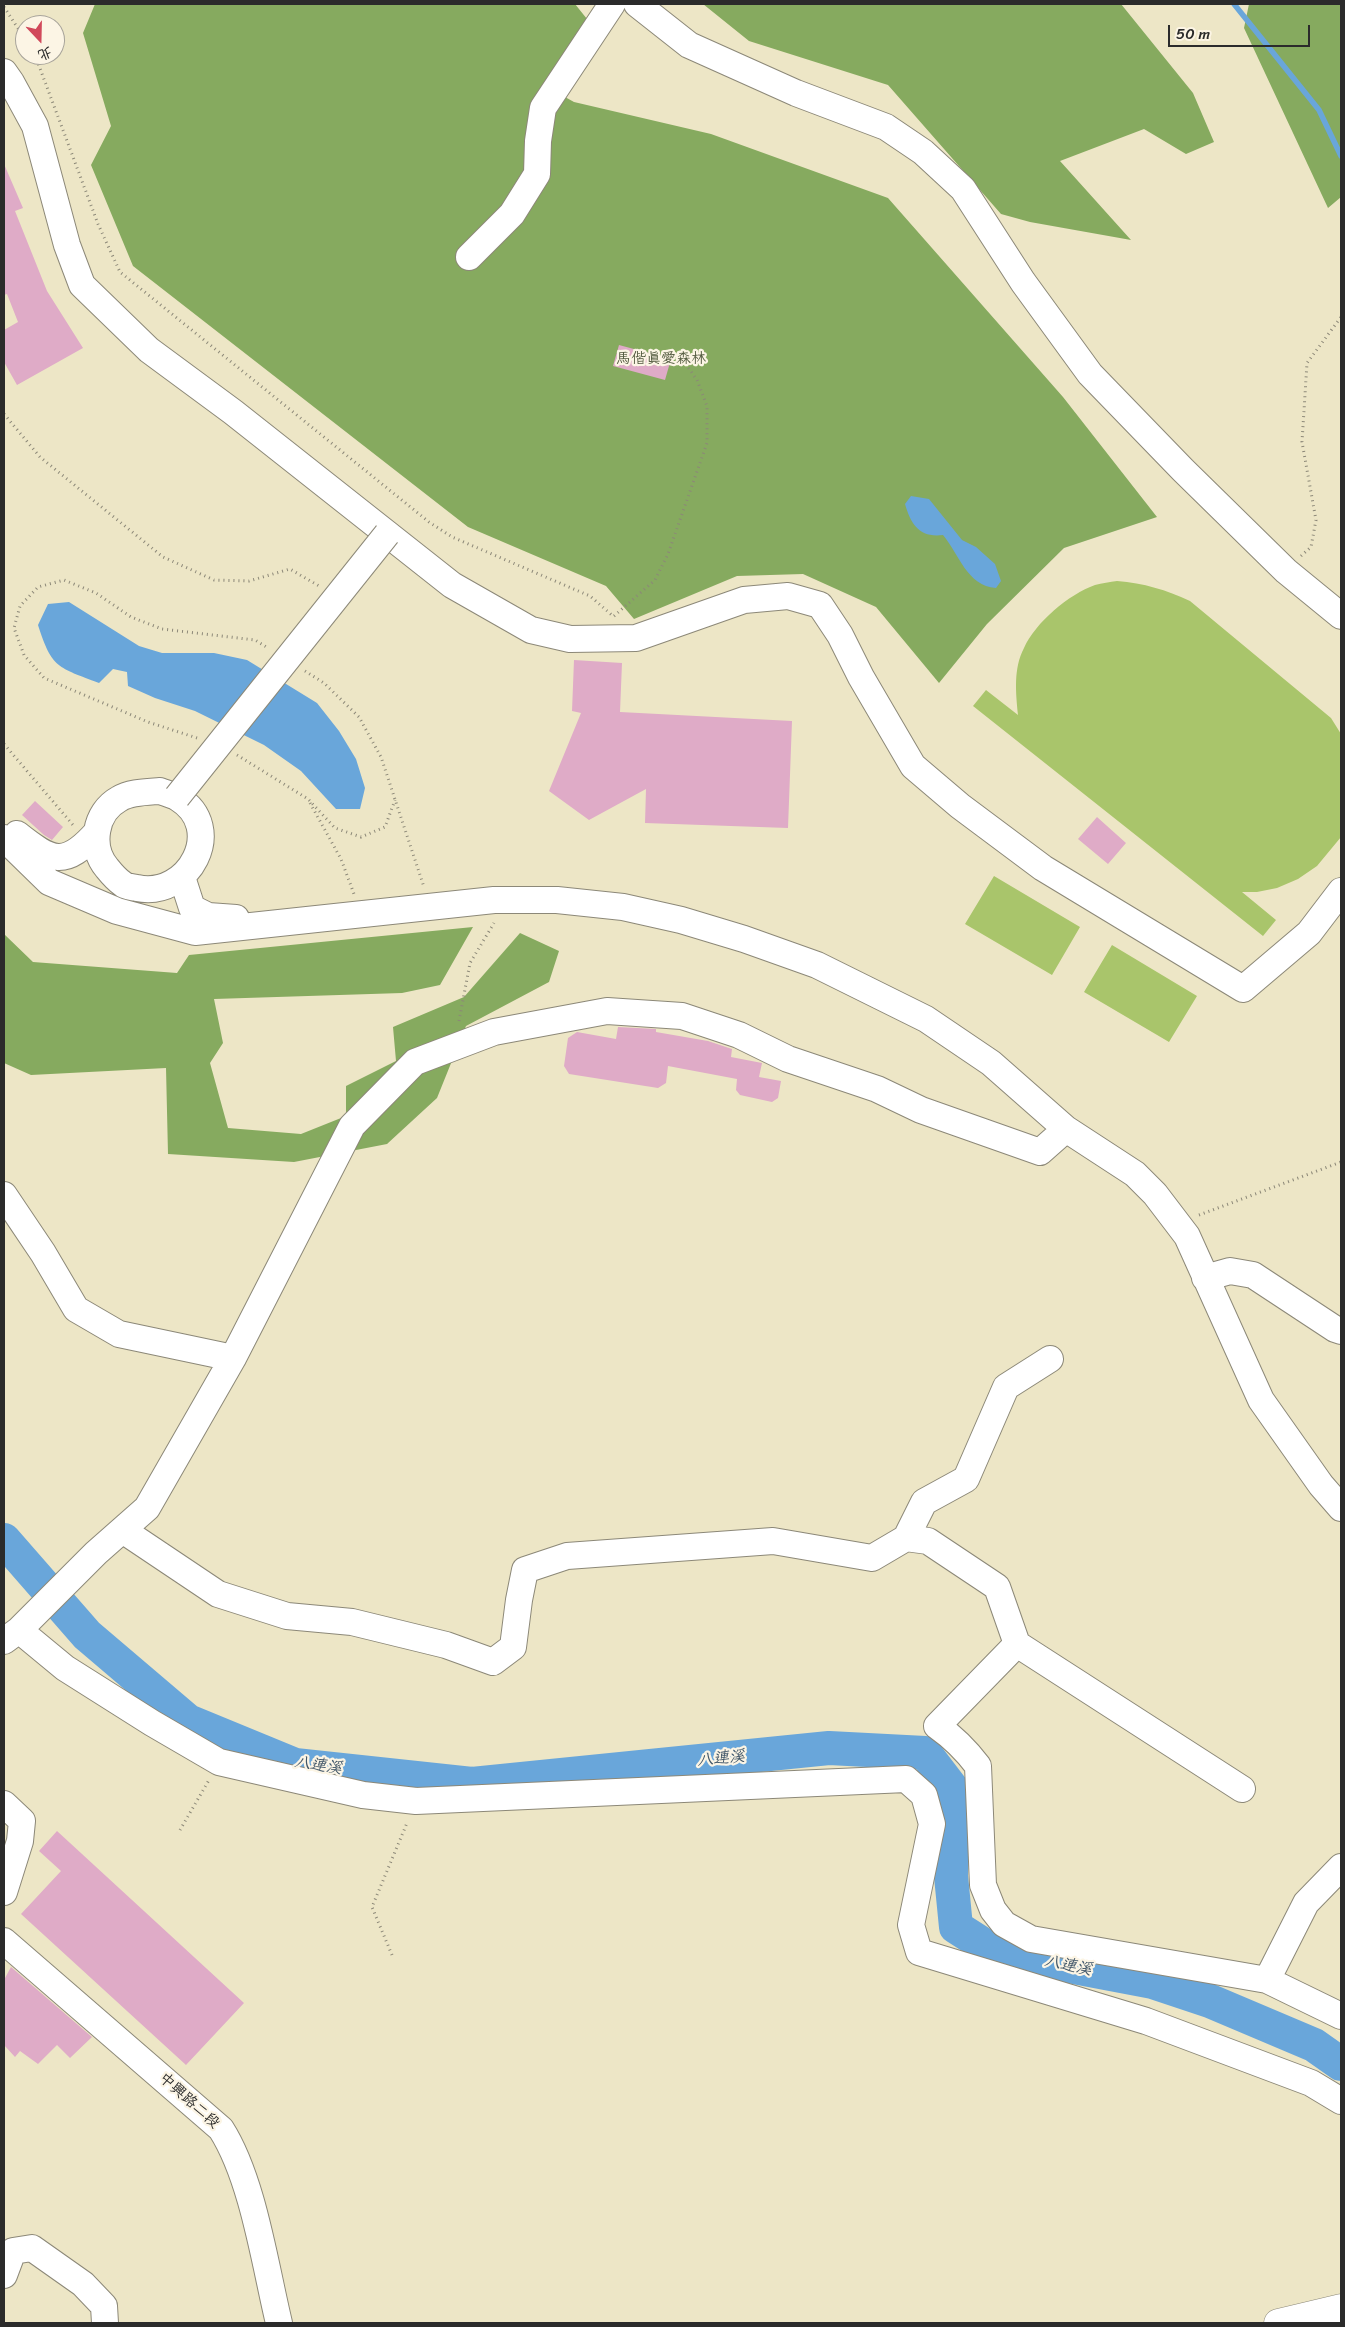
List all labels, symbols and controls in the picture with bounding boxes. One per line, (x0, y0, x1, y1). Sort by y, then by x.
north arrow (15, 15, 65, 65)
scale bar (1170, 15, 1312, 47)
text: 50 m (1176, 21, 1210, 47)
text: 北 (34, 39, 56, 68)
park label: 馬偕真愛森林 (616, 350, 706, 368)
water label: 八連溪 (696, 1747, 746, 1771)
water label: 八連溪 (293, 1753, 343, 1779)
water label: 八連溪 (1043, 1952, 1093, 1980)
street label: 中興路二段 (155, 2069, 223, 2133)

